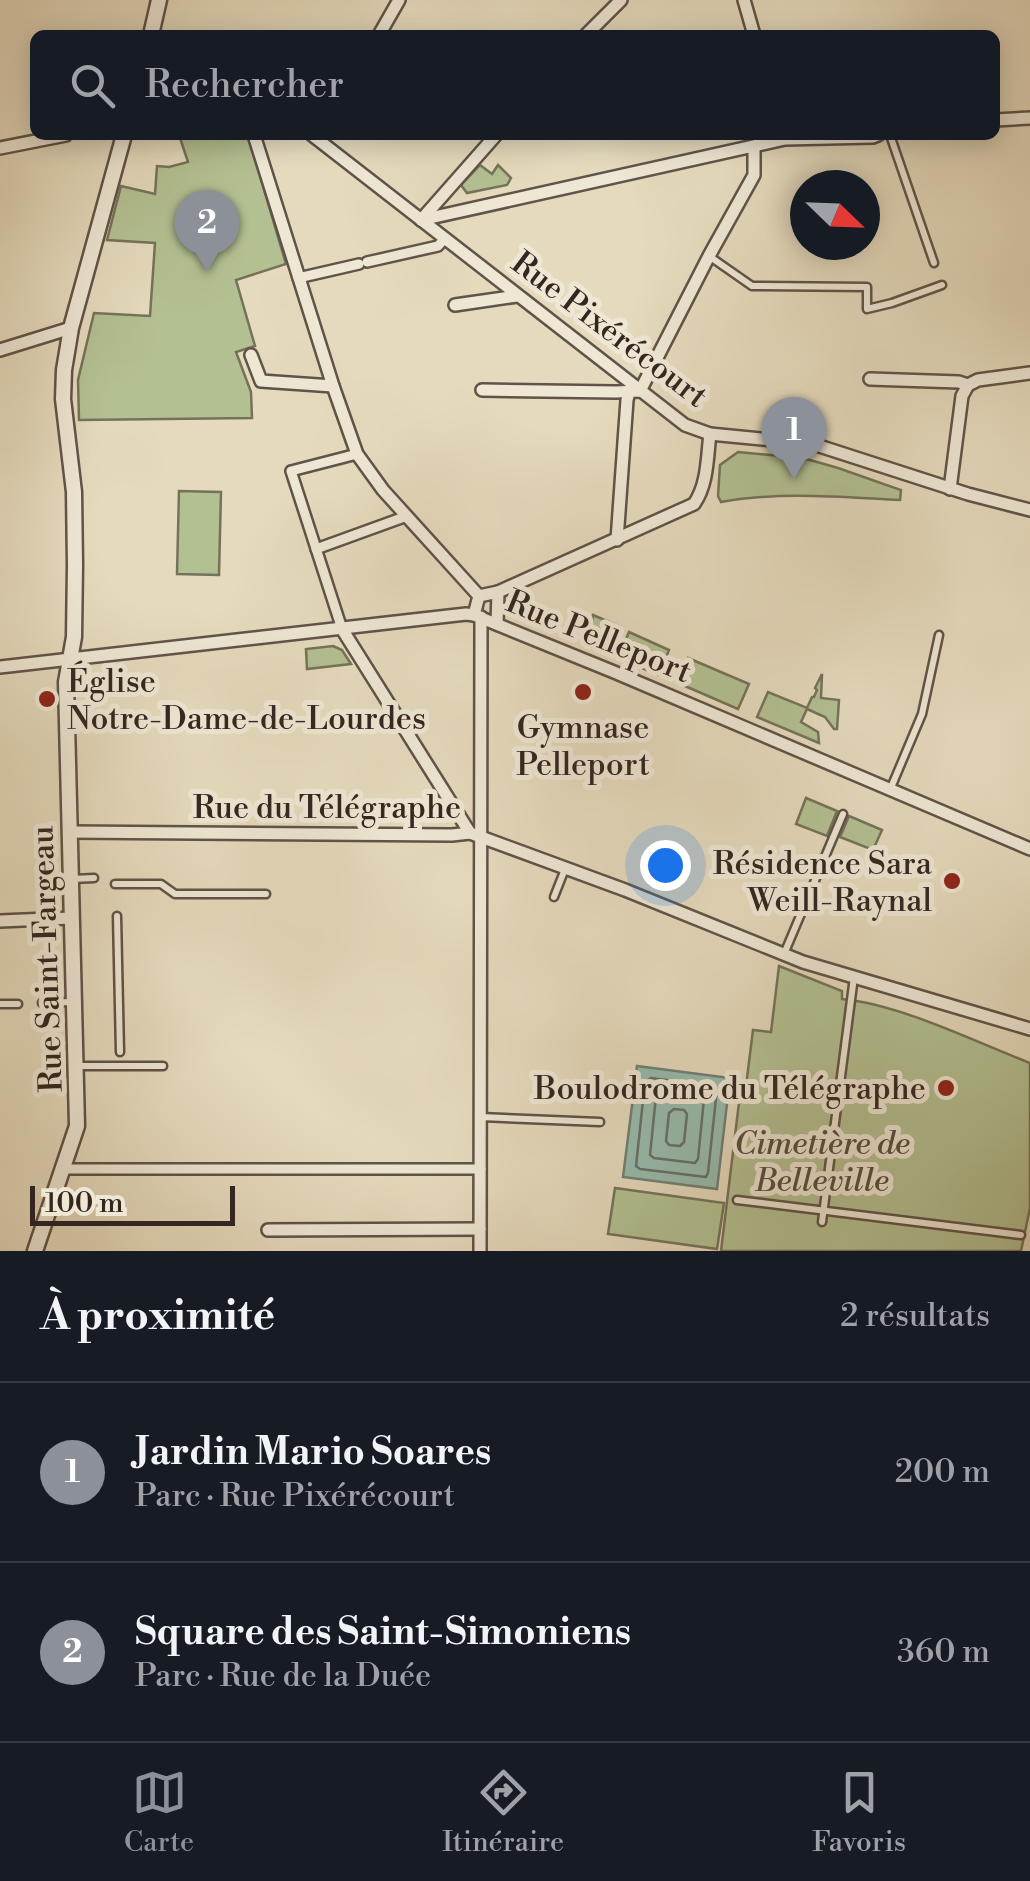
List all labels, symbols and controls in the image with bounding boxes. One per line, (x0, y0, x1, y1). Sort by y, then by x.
search box (30, 30, 1000, 140)
icon: search (65, 58, 120, 113)
text: Rechercher (145, 62, 344, 109)
north arrow (790, 170, 880, 260)
pin: 2 (174, 190, 240, 272)
street label: Rue Pixérécourt (503, 243, 715, 417)
pin: 1 (762, 396, 826, 479)
street label: Rue Pelleport (500, 582, 697, 692)
place label: Église Notre-Dame-de-Lourdes (67, 660, 426, 739)
marker: Gymnase Pelleport (572, 681, 594, 703)
marker: Église Notre-Dame-de-Lourdes (36, 688, 58, 710)
place label: Gymnase Pelleport (516, 708, 650, 785)
street label: Rue du Télégraphe (193, 788, 461, 828)
street label: Rue Saint-Fargeau (22, 825, 72, 1093)
your location (640, 840, 691, 891)
place label: Résidence Sara Weill-Raynal (713, 844, 933, 921)
marker: Résidence Sara Weill-Raynal (941, 870, 963, 892)
place label: Boulodrome du Télégraphe (533, 1069, 926, 1109)
marker: Boulodrome du Télégraphe (935, 1077, 957, 1099)
park label: Cimetière de Belleville (734, 1124, 910, 1201)
scale bar (30, 1181, 235, 1226)
text: 100 m (45, 1186, 124, 1221)
text: À proximité (40, 1290, 275, 1343)
text: 2 résultats (840, 1296, 990, 1336)
text: Jardin Mario Soares (135, 1429, 491, 1476)
text: 1 (65, 1452, 80, 1492)
text: 200 m (895, 1452, 990, 1492)
text: Parc · Rue Pixérécourt (135, 1476, 455, 1516)
text: Square des Saint-Simoniens (135, 1609, 631, 1656)
text: 2 (62, 1632, 83, 1672)
text: 360 m (897, 1632, 990, 1672)
text: Parc · Rue de la Duée (135, 1656, 431, 1696)
tab: Carte (124, 1765, 194, 1860)
tab: Itinéraire (442, 1765, 564, 1860)
tab: Favoris (812, 1765, 906, 1860)

